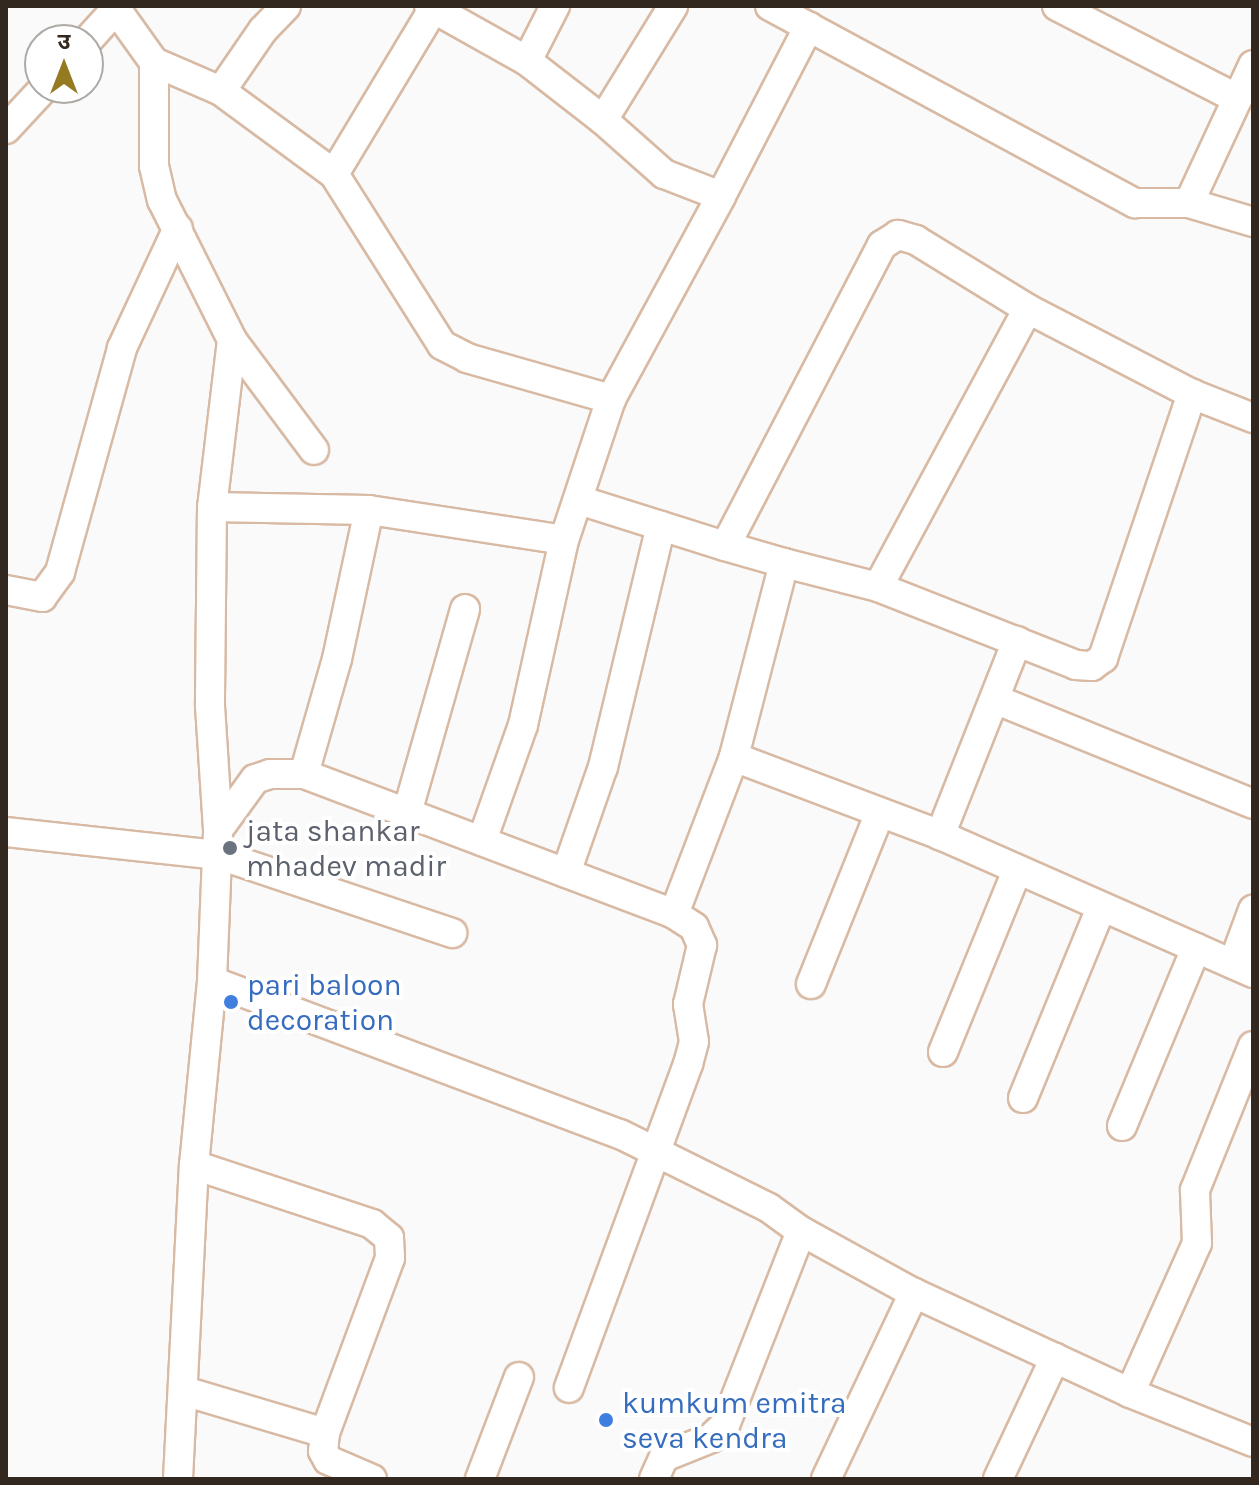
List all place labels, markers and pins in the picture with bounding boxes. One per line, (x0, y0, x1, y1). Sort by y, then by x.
place label: jata shankar mhadev madir (246, 813, 446, 884)
marker: jata shankar mhadev madir (221, 839, 239, 857)
place label: pari baloon decoration (247, 967, 402, 1038)
marker: pari baloon decoration (222, 993, 240, 1011)
place label: kumkum emitra seva kendra (622, 1385, 846, 1456)
marker: kumkum emitra seva kendra (597, 1411, 615, 1429)

